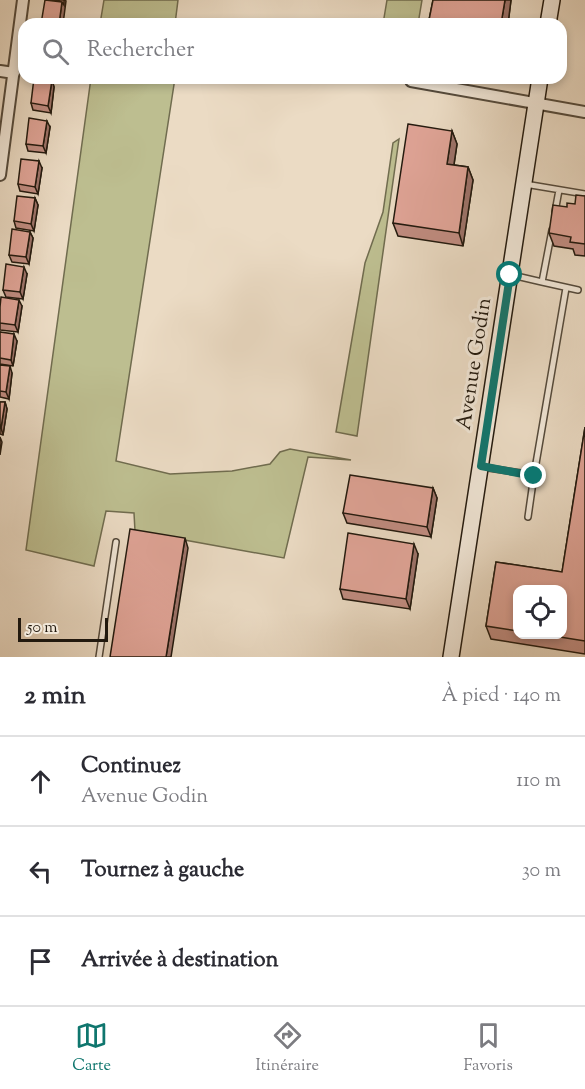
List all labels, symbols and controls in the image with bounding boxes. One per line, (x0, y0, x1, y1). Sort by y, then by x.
search box (18, 18, 567, 84)
icon: search (39, 35, 72, 68)
text: Rechercher (87, 35, 194, 67)
route start (496, 261, 522, 287)
street label: Avenue Godin (450, 296, 500, 432)
route end (520, 462, 546, 488)
map controls (513, 585, 567, 639)
button: locate (513, 585, 567, 639)
scale bar (18, 615, 108, 642)
text: 50 m (27, 617, 58, 640)
text: 2 min (24, 678, 86, 715)
text: À pied · 140 m (442, 682, 561, 711)
text: Continuez (81, 751, 181, 783)
icon: ahead (24, 765, 57, 798)
text: 110 m (516, 767, 561, 796)
text: Avenue Godin (81, 783, 208, 812)
icon: left (24, 855, 57, 888)
text: Tournez à gauche (81, 855, 244, 887)
text: 30 m (522, 857, 561, 886)
icon: arrive (24, 945, 57, 978)
text: Arrivée à destination (81, 945, 278, 977)
tab: Carte (72, 1019, 111, 1078)
tab: Itinéraire (256, 1019, 319, 1078)
tab: Favoris (463, 1019, 513, 1078)

